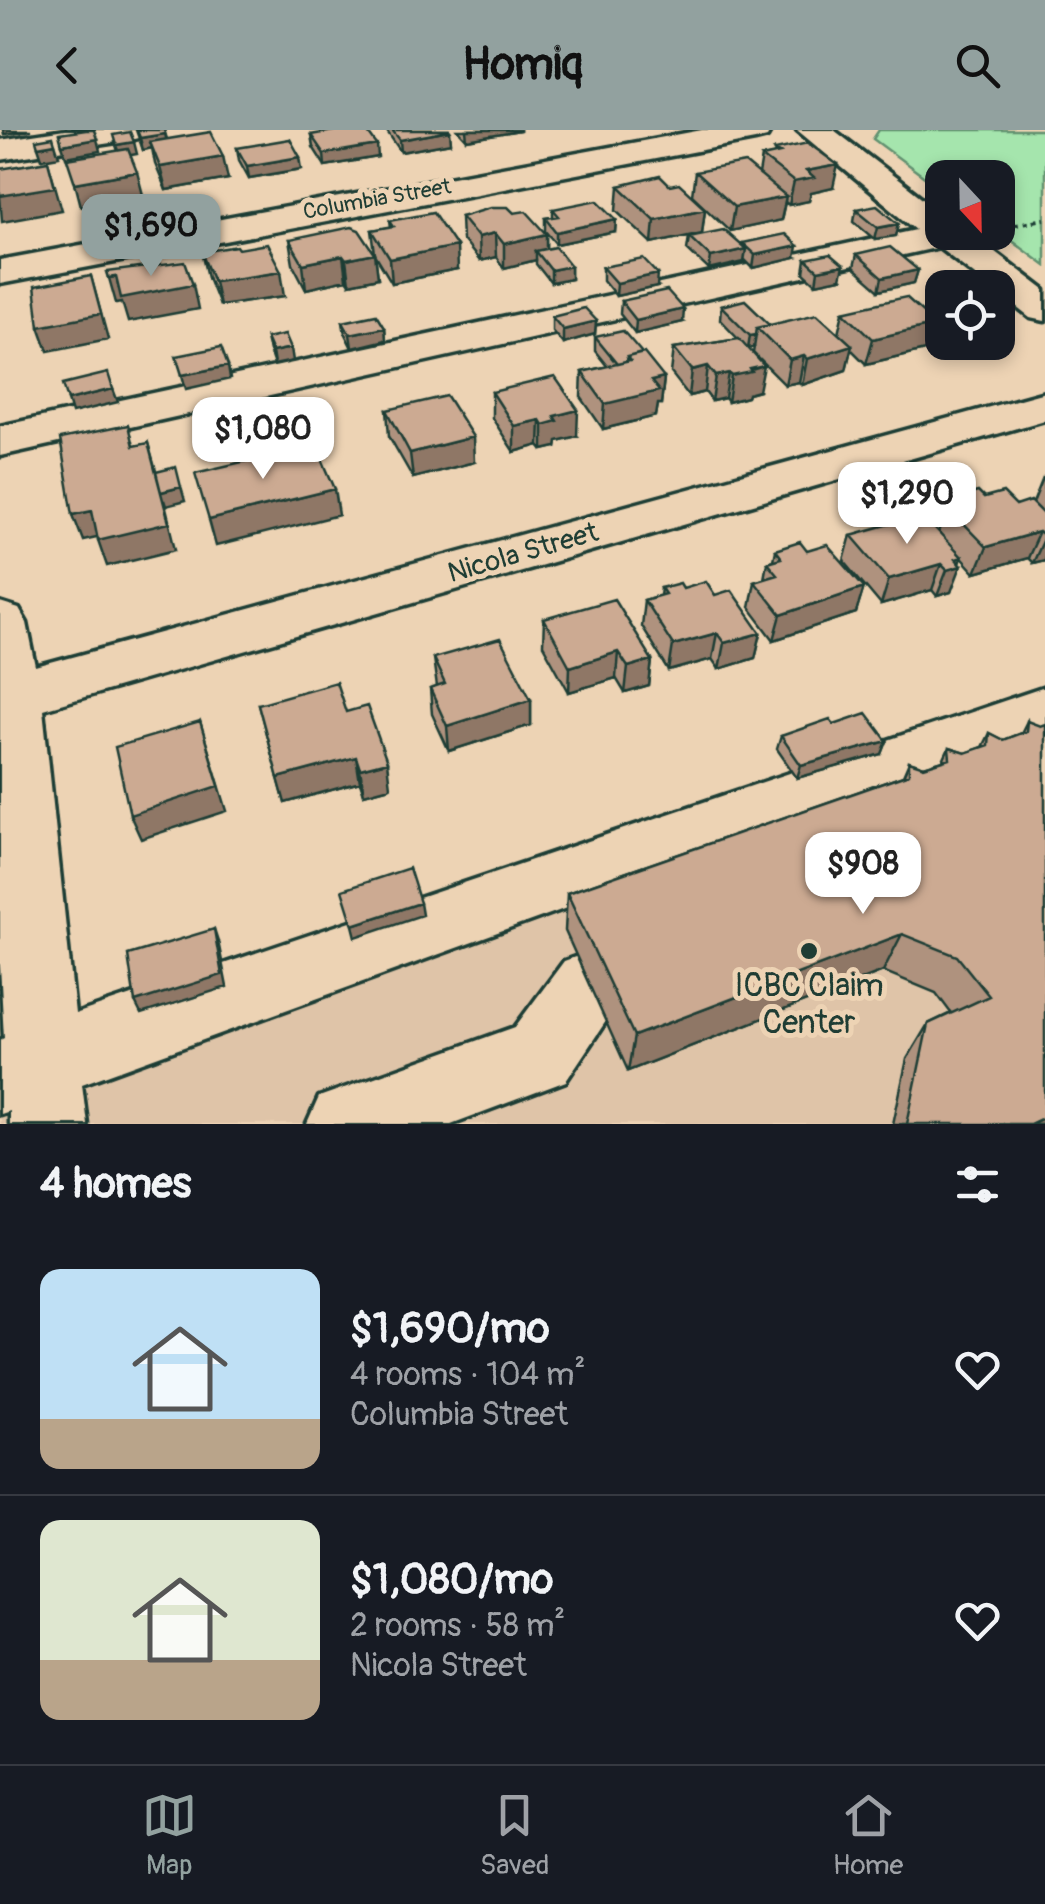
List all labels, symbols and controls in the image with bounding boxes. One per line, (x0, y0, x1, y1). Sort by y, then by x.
text: Homiq (462, 37, 583, 93)
icon: back (40, 38, 95, 93)
icon: search (950, 38, 1005, 93)
north arrow (925, 160, 1015, 250)
map controls (925, 160, 1015, 360)
street label: Columbia Street (301, 172, 453, 226)
pin: $1,690 (70, 194, 232, 279)
text: $1,690 (104, 206, 198, 246)
button: locate (925, 270, 1015, 360)
pin: $1,080 (182, 397, 344, 482)
text: $1,080 (214, 409, 312, 449)
pin: $1,290 (826, 462, 988, 547)
text: $1,290 (860, 474, 954, 514)
street label: Nicola Street (444, 515, 603, 591)
pin: $908 (804, 832, 922, 917)
text: $908 (827, 844, 899, 884)
marker: ICBC Claim Center (798, 940, 820, 962)
place label: ICBC Claim Center (734, 966, 884, 1043)
icon: filters (950, 1157, 1005, 1212)
text: 4 homes (40, 1158, 191, 1210)
text: $1,690/mo (350, 1303, 550, 1355)
icon: home (120, 1309, 240, 1429)
icon: heart (950, 1342, 1005, 1397)
text: 4 rooms · 104 m² (350, 1355, 585, 1395)
text: Columbia Street (350, 1395, 568, 1435)
text: $1,080/mo (350, 1554, 553, 1606)
icon: home (120, 1560, 240, 1680)
icon: heart (950, 1593, 1005, 1648)
text: 2 rooms · 58 m² (350, 1606, 565, 1646)
text: Nicola Street (350, 1646, 527, 1686)
tab: Map (142, 1788, 197, 1883)
tab: Saved (480, 1788, 549, 1883)
tab: Home (833, 1788, 903, 1883)

